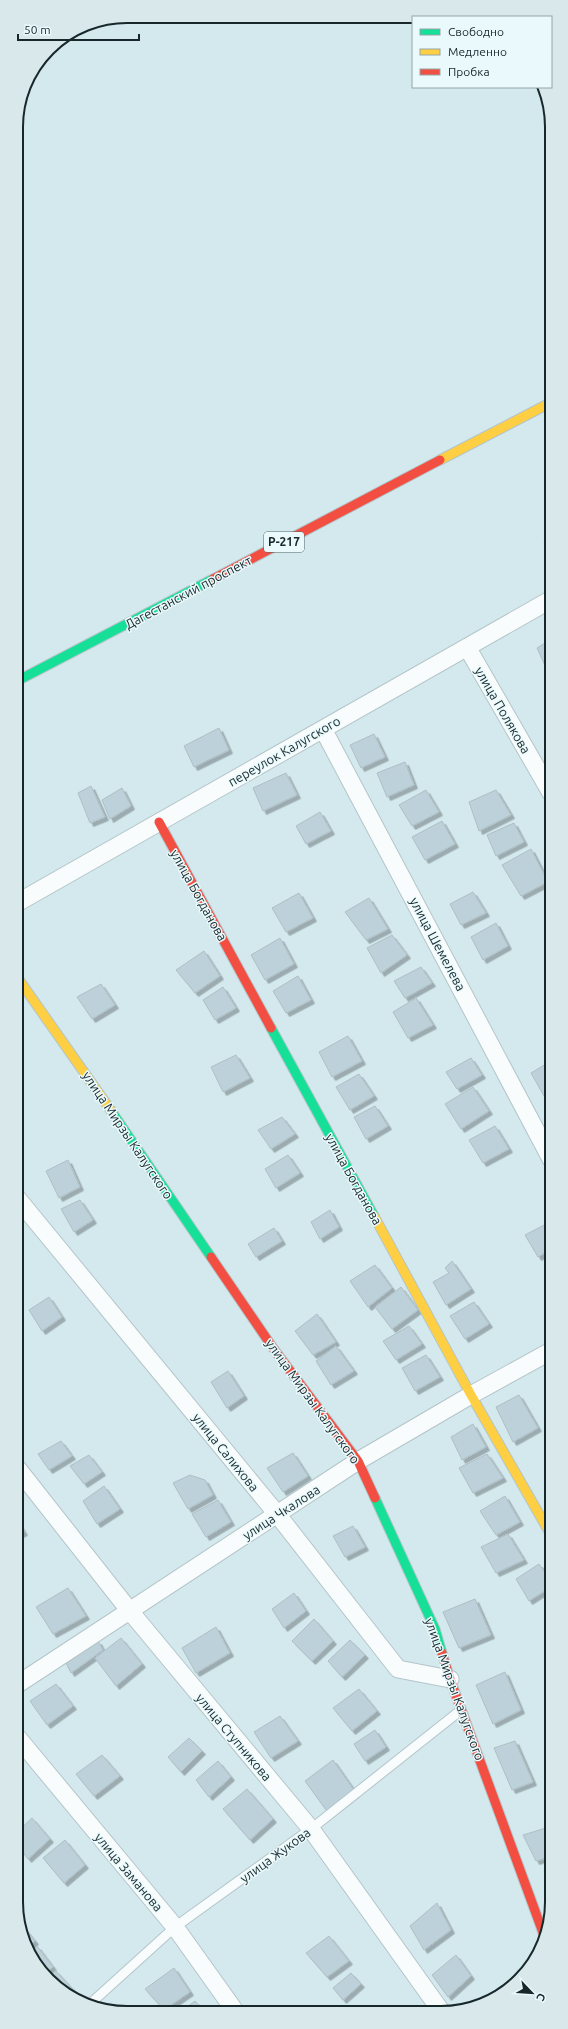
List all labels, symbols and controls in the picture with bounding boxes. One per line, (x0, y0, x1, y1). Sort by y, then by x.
scale bar (18, 16, 139, 42)
legend (412, 16, 552, 88)
text: 50 m (24, 23, 51, 36)
text: Свободно (448, 25, 504, 38)
text: Медленно (448, 45, 507, 58)
text: Пробка (448, 65, 490, 78)
road number: Р-217 (264, 532, 304, 552)
street label: Дагестанский проспект (122, 553, 254, 631)
street label: улица Полякова (473, 664, 533, 756)
street label: переулок Калугского (226, 713, 342, 789)
street label: улица Богданова (168, 847, 230, 943)
street label: улица Шемелева (407, 895, 469, 993)
street label: улица Мирзы Калугского (80, 1069, 176, 1201)
street label: улица Богданова (323, 1131, 385, 1227)
street label: улица Мирзы Калугского (263, 1336, 363, 1466)
street label: улица Салихова (190, 1410, 262, 1494)
street label: улица Чкалова (240, 1482, 322, 1542)
street label: улица Мирзы Калугского (423, 1616, 487, 1762)
street label: улица Ступникова (194, 1691, 274, 1783)
street label: улица Жукова (237, 1825, 313, 1885)
street label: улица Заманова (92, 1830, 166, 1914)
north arrow (512, 1973, 552, 2013)
text: С (534, 1992, 548, 2003)

